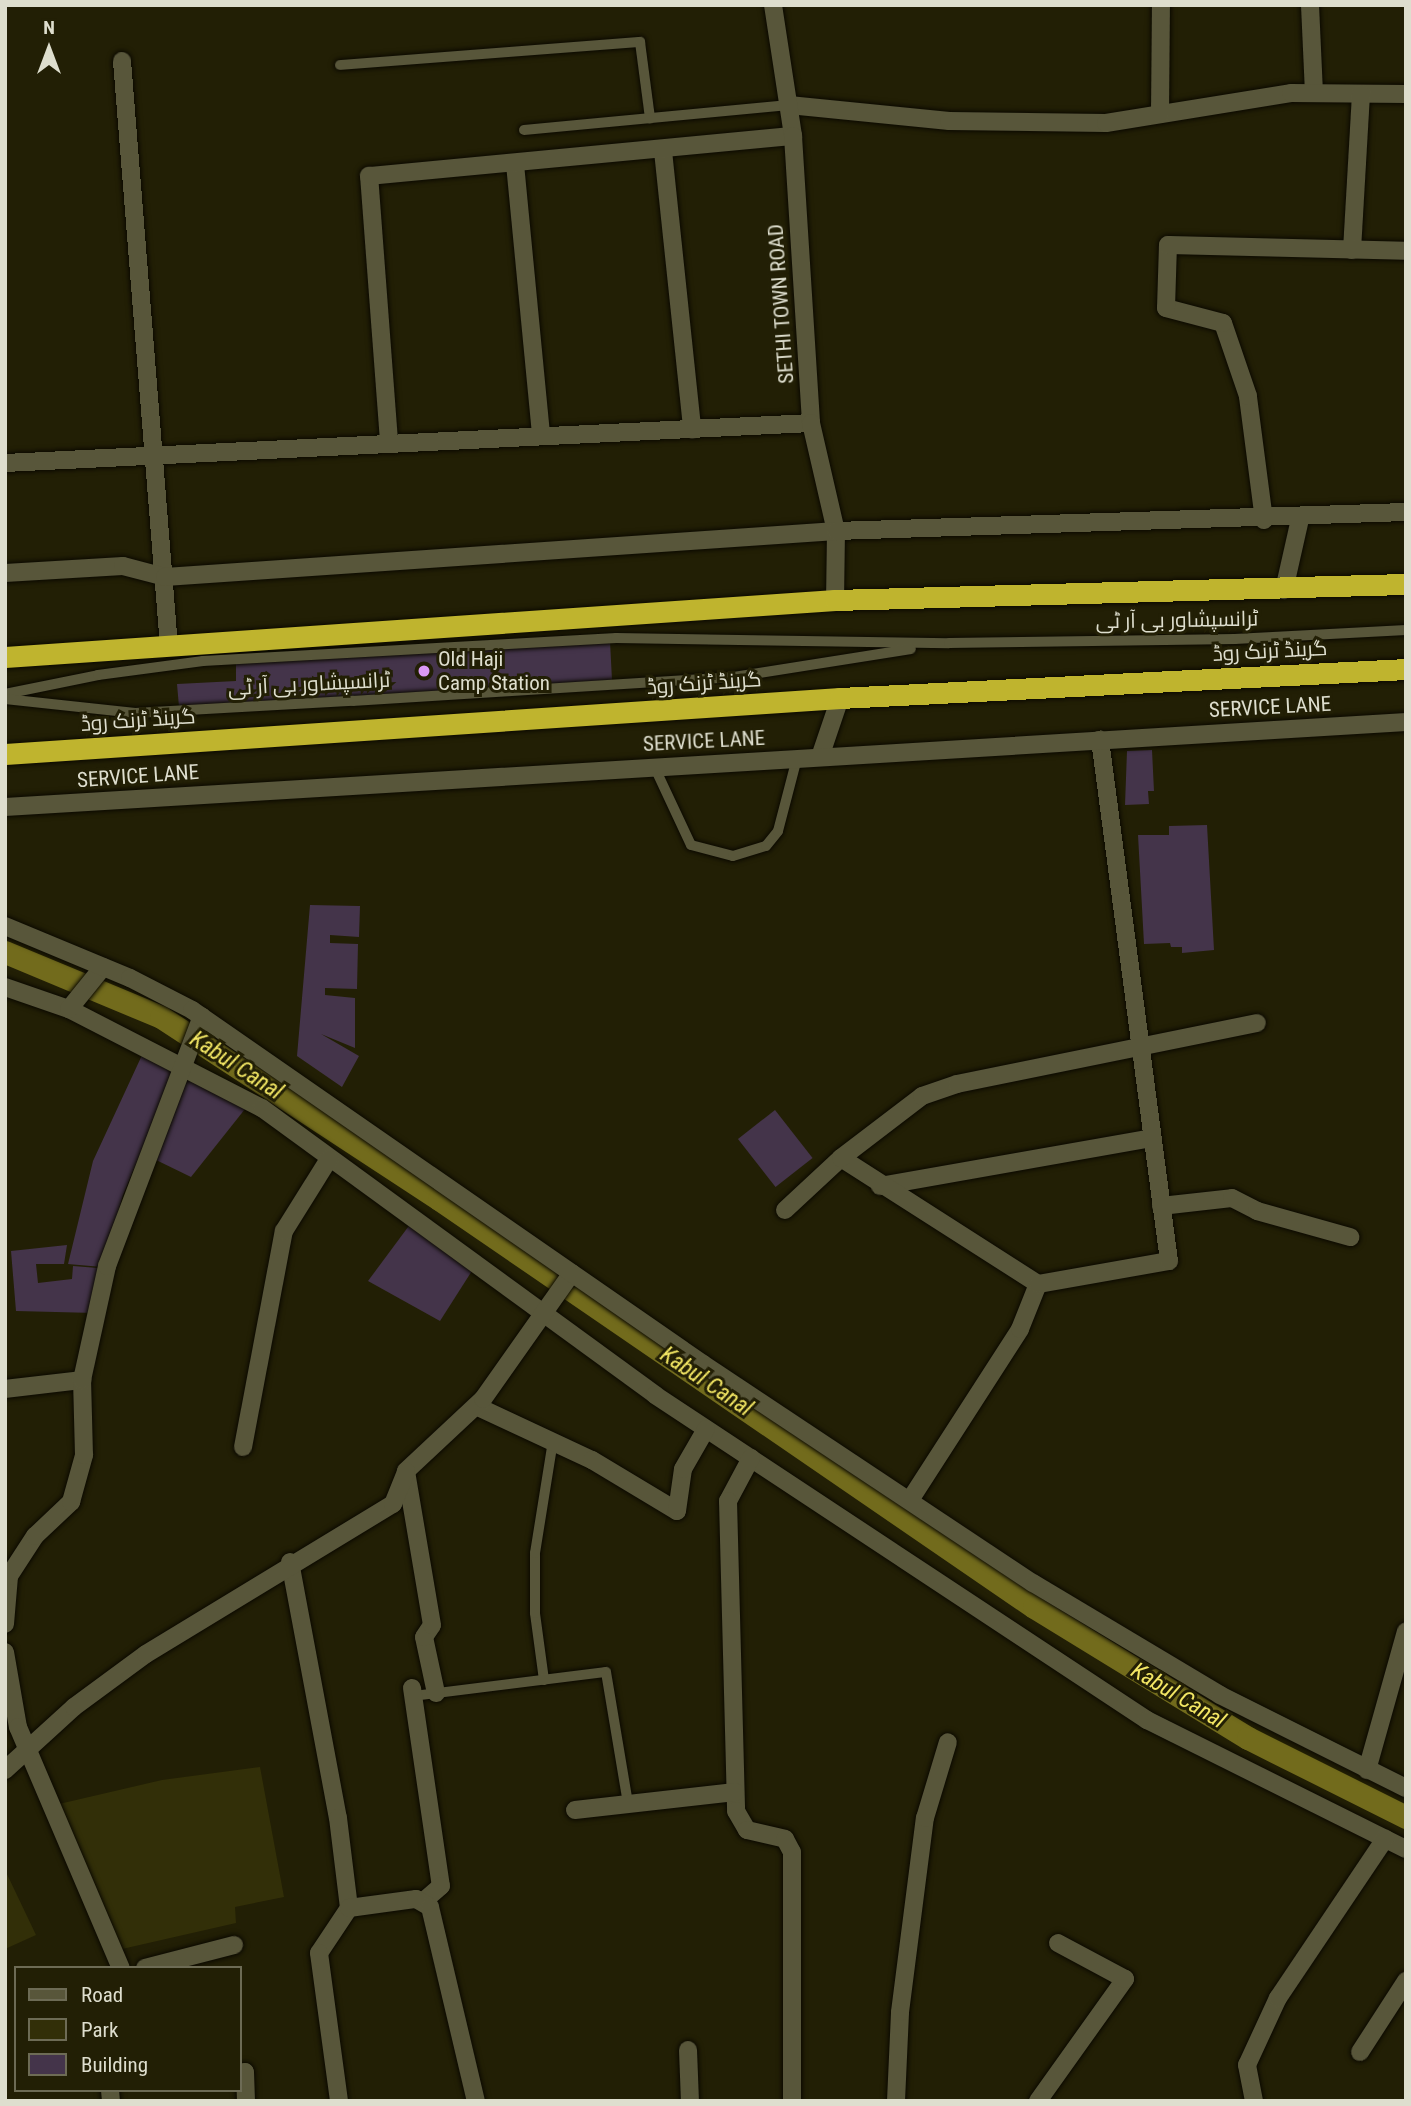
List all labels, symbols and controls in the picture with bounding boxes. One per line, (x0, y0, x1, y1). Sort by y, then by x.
north arrow (14, 14, 84, 84)
text: N (43, 16, 55, 39)
street label: SETHI TOWN ROAD (763, 223, 799, 385)
street label: ٹرانسپشاور بی آر ٹی (1095, 606, 1259, 634)
street label: گرینڈ ٹرنک روڈ (1212, 635, 1328, 667)
place label: Old Haji Camp Station (438, 646, 550, 696)
marker: Old Haji Camp Station (416, 663, 432, 679)
street label: گرینڈ ٹرنک روڈ (646, 666, 762, 700)
street label: ٹرانسپشاور بی آر ٹی (227, 667, 391, 701)
street label: SERVICE LANE (1208, 691, 1332, 723)
street label: گرینڈ ٹرنک روڈ (80, 703, 196, 737)
street label: SERVICE LANE (642, 725, 766, 757)
street label: SERVICE LANE (76, 759, 200, 793)
water label: Kabul Canal (184, 1026, 288, 1106)
water label: Kabul Canal (655, 1341, 757, 1423)
water label: Kabul Canal (1126, 1657, 1230, 1735)
legend (14, 1966, 242, 2092)
text: Road (81, 1983, 123, 2007)
text: Park (81, 2018, 118, 2042)
text: Building (81, 2053, 148, 2077)

